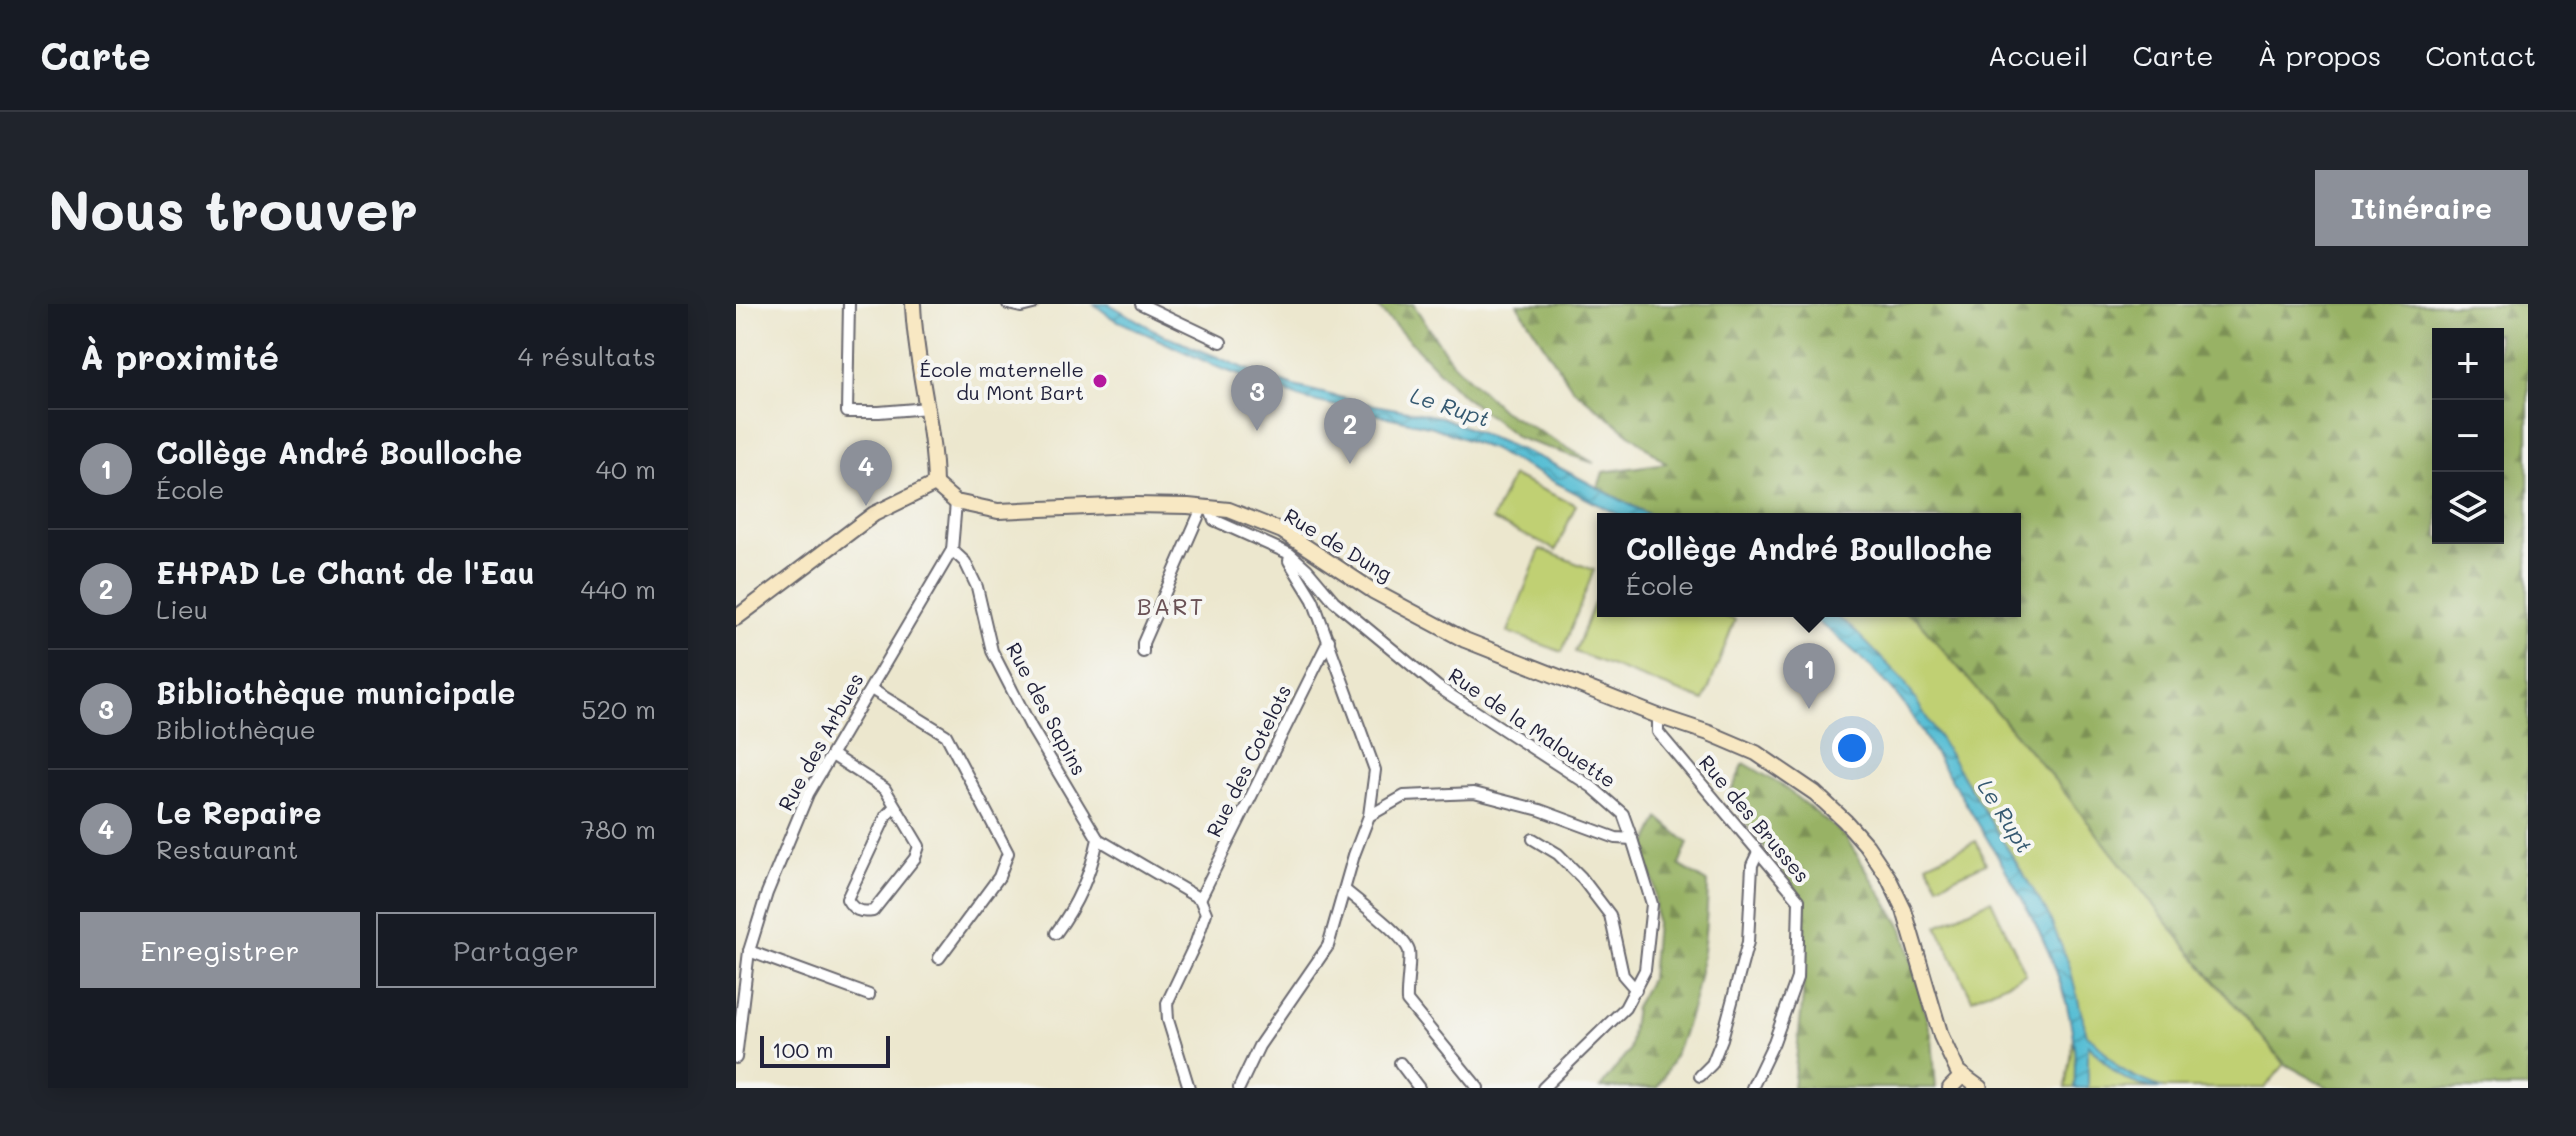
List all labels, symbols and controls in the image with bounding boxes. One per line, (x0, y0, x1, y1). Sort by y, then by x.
text: Carte (40, 30, 151, 80)
text: Accueil (1988, 37, 2088, 73)
text: Carte (2132, 37, 2214, 73)
text: À propos (2258, 37, 2381, 73)
text: Contact (2425, 37, 2536, 73)
button: Itinéraire (2315, 170, 2528, 246)
text: Nous trouver (48, 172, 418, 245)
map controls (2432, 328, 2504, 544)
button: + (2432, 328, 2504, 400)
text: À proximité (80, 334, 279, 379)
text: 4 résultats (518, 339, 656, 373)
place label: École maternelle du Mont Bart (920, 356, 1084, 405)
pin: 3 (1231, 365, 1283, 431)
marker: École maternelle du Mont Bart (1091, 372, 1109, 390)
water label: Le Rupt (1407, 380, 1493, 433)
pin: 2 (1324, 398, 1376, 464)
button: − (2432, 400, 2504, 472)
text: Collège André Boulloche (156, 432, 522, 472)
pin: 4 (840, 440, 892, 506)
text: 1 (100, 452, 112, 486)
text: 40 m (596, 452, 656, 486)
text: École (156, 472, 224, 506)
button: layers (2432, 472, 2504, 544)
street label: Rue de Dung (1280, 502, 1397, 587)
popup (1597, 513, 2021, 617)
text: Collège André Boulloche (1626, 528, 1992, 568)
text: EHPAD Le Chant de l'Eau (156, 552, 535, 592)
text: École (1626, 568, 1694, 602)
text: 2 (99, 572, 113, 606)
text: 440 m (580, 572, 656, 606)
district label: BART (1137, 590, 1205, 621)
text: Lieu (156, 592, 208, 626)
street label: Rue des Sapins (1001, 638, 1093, 779)
pin: 1 (1783, 643, 1835, 709)
street label: Rue de la Malouette (1444, 661, 1621, 793)
street label: Rue des Arbues (772, 668, 869, 815)
text: Bibliothèque municipale (156, 672, 516, 712)
street label: Rue des Cotelots (1200, 680, 1296, 841)
text: 3 (98, 692, 114, 726)
text: 520 m (581, 692, 656, 726)
text: Bibliothèque (156, 712, 316, 746)
your location (1832, 728, 1872, 768)
street label: Rue des Brusses (1694, 749, 1816, 887)
water label: Le Rupt (1971, 773, 2039, 858)
text: Le Repaire (156, 792, 322, 832)
text: 4 (98, 812, 114, 846)
text: 780 m (581, 812, 656, 846)
text: Restaurant (156, 832, 298, 866)
button: Enregistrer (80, 912, 360, 988)
button: Partager (376, 912, 656, 988)
scale bar (760, 1032, 890, 1068)
text: 100 m (772, 1035, 834, 1064)

